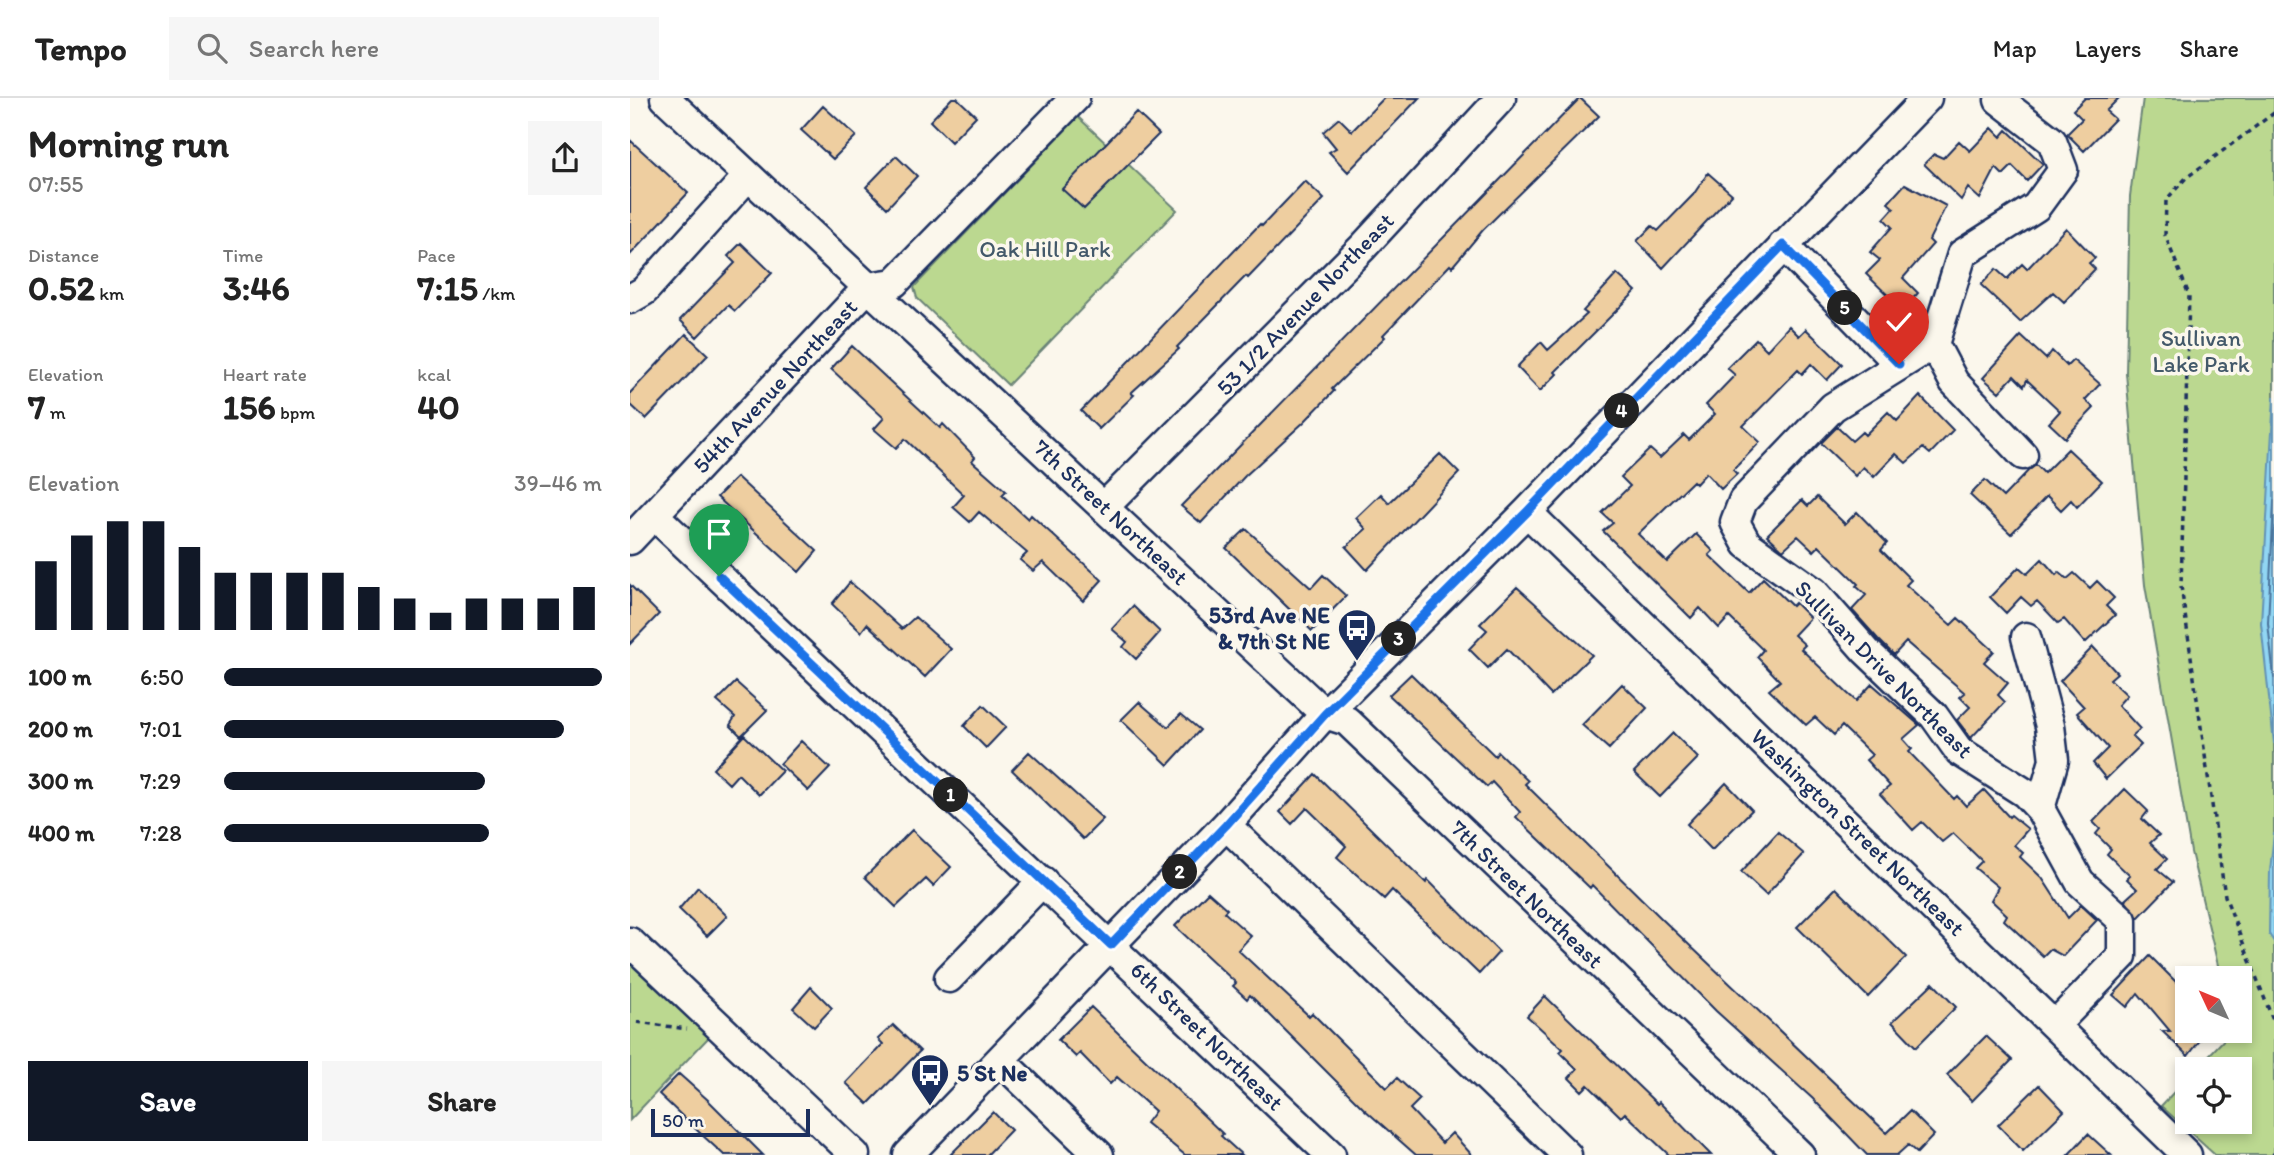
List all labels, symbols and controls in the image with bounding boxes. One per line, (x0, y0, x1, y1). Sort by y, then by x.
search box (169, 17, 659, 80)
text: Tempo (35, 29, 127, 68)
icon: search (193, 29, 231, 67)
text: Search here (249, 32, 379, 64)
text: Map (1993, 34, 2037, 63)
text: Layers (2075, 34, 2142, 63)
text: Share (2180, 34, 2239, 63)
text: Morning run (28, 121, 229, 167)
button: share (528, 121, 602, 195)
text: 07:55 (28, 170, 83, 198)
street label: 53 1/2 Avenue Northeast (1210, 207, 1400, 401)
park label: Oak Hill Park (979, 235, 1111, 263)
text: Distance (28, 244, 99, 267)
text: Time (223, 244, 263, 267)
text: Pace (417, 244, 455, 267)
text: 0.52 (28, 267, 95, 309)
text: 3:46 (223, 267, 290, 309)
text: 7:15 (417, 267, 478, 309)
text: km (95, 282, 124, 305)
text: /km (478, 282, 515, 305)
pin: 5 (1828, 290, 1862, 326)
pin (1869, 292, 1929, 364)
street label: 54th Avenue Northeast (687, 293, 863, 479)
text: 5 (1840, 296, 1849, 319)
icon: check (1880, 303, 1918, 341)
park label: Sullivan Lake Park (2152, 324, 2250, 378)
text: Elevation (28, 363, 104, 386)
text: Heart rate (223, 363, 307, 386)
text: kcal (417, 363, 451, 386)
text: 7 (28, 386, 45, 428)
text: 156 (223, 386, 276, 428)
text: 40 (417, 386, 460, 428)
pin: 4 (1604, 394, 1640, 428)
text: 4 (1616, 399, 1627, 422)
text: m (45, 401, 66, 424)
text: bpm (276, 401, 315, 424)
street label: 7th Street Northeast (1028, 433, 1194, 591)
text: Elevation (28, 469, 119, 497)
text: 39–46 m (514, 469, 602, 497)
pin (689, 504, 749, 576)
icon: arrive (700, 515, 738, 553)
street label: Sullivan Drive Northeast (1789, 574, 1979, 764)
place label: 53rd Ave NE & 7th St NE (1209, 601, 1330, 655)
bus stop icon: 53rd Ave NE & 7th St NE (1336, 607, 1378, 662)
pin: 3 (1382, 622, 1416, 656)
text: 3 (1393, 627, 1404, 650)
text: 100 m (28, 663, 92, 691)
text: 6:50 (140, 663, 184, 691)
text: 200 m (28, 715, 93, 743)
text: 7:01 (140, 715, 182, 743)
street label: Washington Street Northeast (1745, 722, 1971, 942)
text: 300 m (28, 767, 93, 795)
text: 7:29 (140, 767, 181, 795)
pin: 1 (934, 778, 968, 812)
text: 1 (946, 783, 955, 806)
street label: 7th Street Northeast (1445, 814, 1609, 974)
text: 400 m (28, 819, 95, 847)
text: 7:28 (140, 819, 182, 847)
pin: 2 (1162, 854, 1198, 890)
text: 2 (1175, 860, 1185, 883)
street label: 6th Street Northeast (1125, 956, 1289, 1116)
north arrow (2175, 966, 2252, 1043)
map controls (2175, 966, 2252, 1134)
bus stop icon: 5 St Ne (909, 1052, 951, 1107)
button: locate (2175, 1057, 2252, 1134)
place label: 5 St Ne (957, 1059, 1028, 1087)
button: Save (28, 1061, 308, 1141)
button: Share (322, 1061, 602, 1141)
scale bar (651, 1106, 810, 1138)
text: 50 m (662, 1109, 704, 1132)

